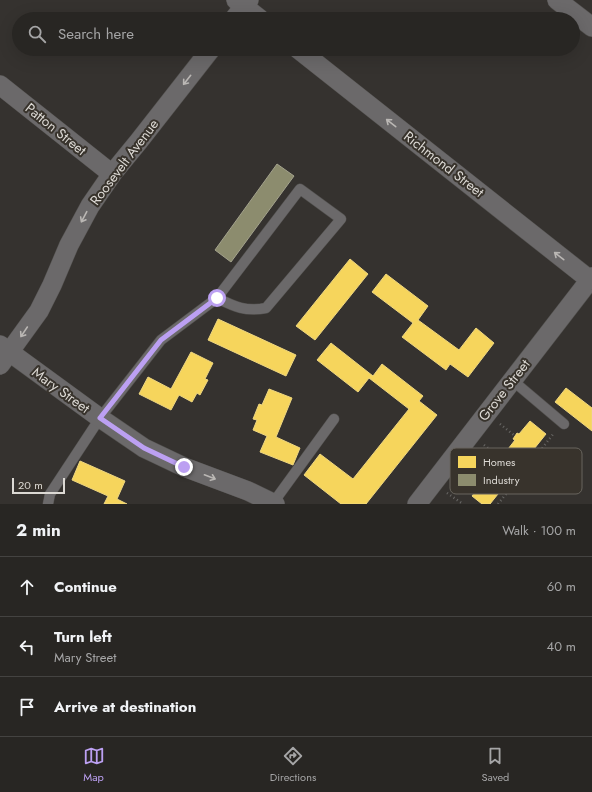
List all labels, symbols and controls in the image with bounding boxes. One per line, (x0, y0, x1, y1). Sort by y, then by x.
search box (12, 12, 580, 56)
icon: search (26, 23, 48, 45)
text: Search here (58, 23, 134, 45)
one-way arrow (182, 74, 191, 85)
street label: Patton Street (21, 98, 91, 160)
street label: Roosevelt Avenue (85, 115, 163, 209)
one-way arrow (386, 119, 397, 127)
street label: Richmond Street (400, 126, 489, 202)
one-way arrow (79, 211, 87, 223)
one-way arrow (554, 251, 565, 260)
route start (208, 289, 226, 307)
one-way arrow (20, 326, 28, 337)
street label: Grove Street (473, 354, 535, 425)
street label: Mary Street (28, 362, 95, 418)
legend (450, 448, 582, 494)
text: Homes (483, 454, 516, 470)
route end (175, 458, 193, 476)
text: Industry (483, 472, 520, 488)
one-way arrow (204, 473, 216, 481)
scale bar (12, 476, 65, 495)
text: 20 m (18, 477, 43, 493)
text: 2 min (16, 518, 61, 542)
text: Walk · 100 m (502, 521, 576, 540)
icon: ahead (16, 576, 38, 598)
text: Continue (54, 576, 117, 598)
text: 60 m (547, 577, 576, 596)
text: Turn left (54, 626, 112, 648)
icon: left (16, 636, 38, 658)
text: 40 m (547, 637, 576, 656)
text: Mary Street (54, 648, 116, 667)
icon: arrive (16, 696, 38, 718)
text: Arrive at destination (54, 696, 196, 718)
tab: Map (83, 745, 105, 785)
tab: Directions (270, 745, 316, 785)
tab: Saved (482, 745, 509, 785)

